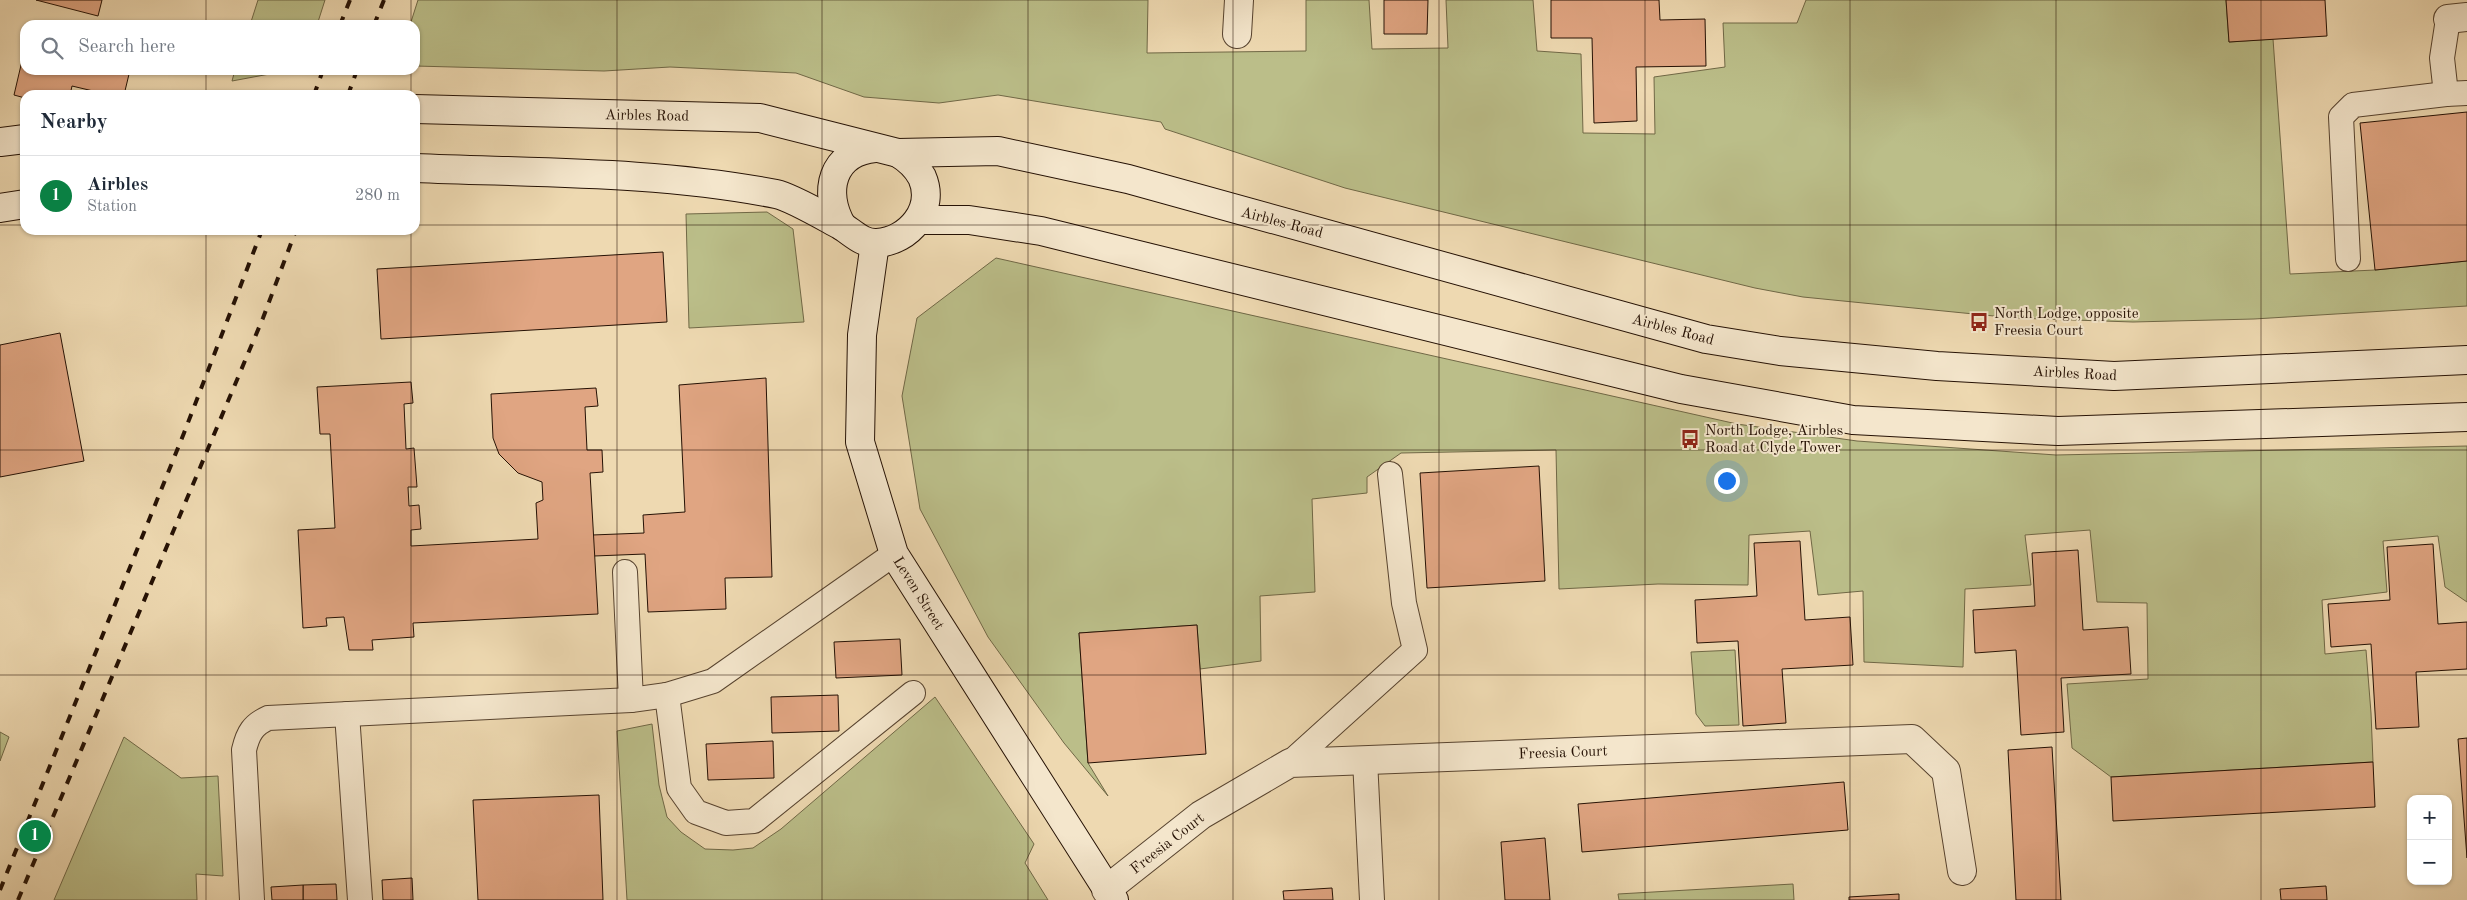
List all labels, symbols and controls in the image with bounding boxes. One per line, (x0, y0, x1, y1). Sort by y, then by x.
search box (20, 20, 420, 75)
icon: search (38, 34, 66, 62)
text: Search here (78, 38, 175, 57)
street label: Airbles Road (605, 108, 689, 125)
text: Nearby (40, 112, 108, 133)
text: Airbles (87, 176, 148, 195)
text: 1 (51, 188, 61, 204)
text: 280 m (355, 188, 400, 204)
text: Station (87, 199, 137, 215)
street label: Airbles Road (1239, 205, 1324, 242)
place label: North Lodge, opposite Freesia Court (1994, 307, 2139, 339)
bus stop icon: North Lodge, opposite Freesia Court (1968, 311, 1990, 333)
street label: Airbles Road (1630, 312, 1715, 349)
street label: Airbles Road (2032, 365, 2118, 384)
place label: North Lodge, Airbles Road at Clyde Tower (1705, 424, 1843, 456)
bus stop icon: North Lodge, Airbles Road at Clyde Tower (1679, 428, 1701, 450)
your location (1714, 468, 1740, 494)
street label: Leven Street (889, 555, 946, 633)
street label: Freesia Court (1518, 744, 1608, 763)
map controls (2407, 795, 2452, 885)
button: + (2407, 795, 2452, 840)
street label: Freesia Court (1128, 811, 1208, 878)
pin: 1 (19, 817, 51, 855)
button: − (2407, 840, 2452, 885)

